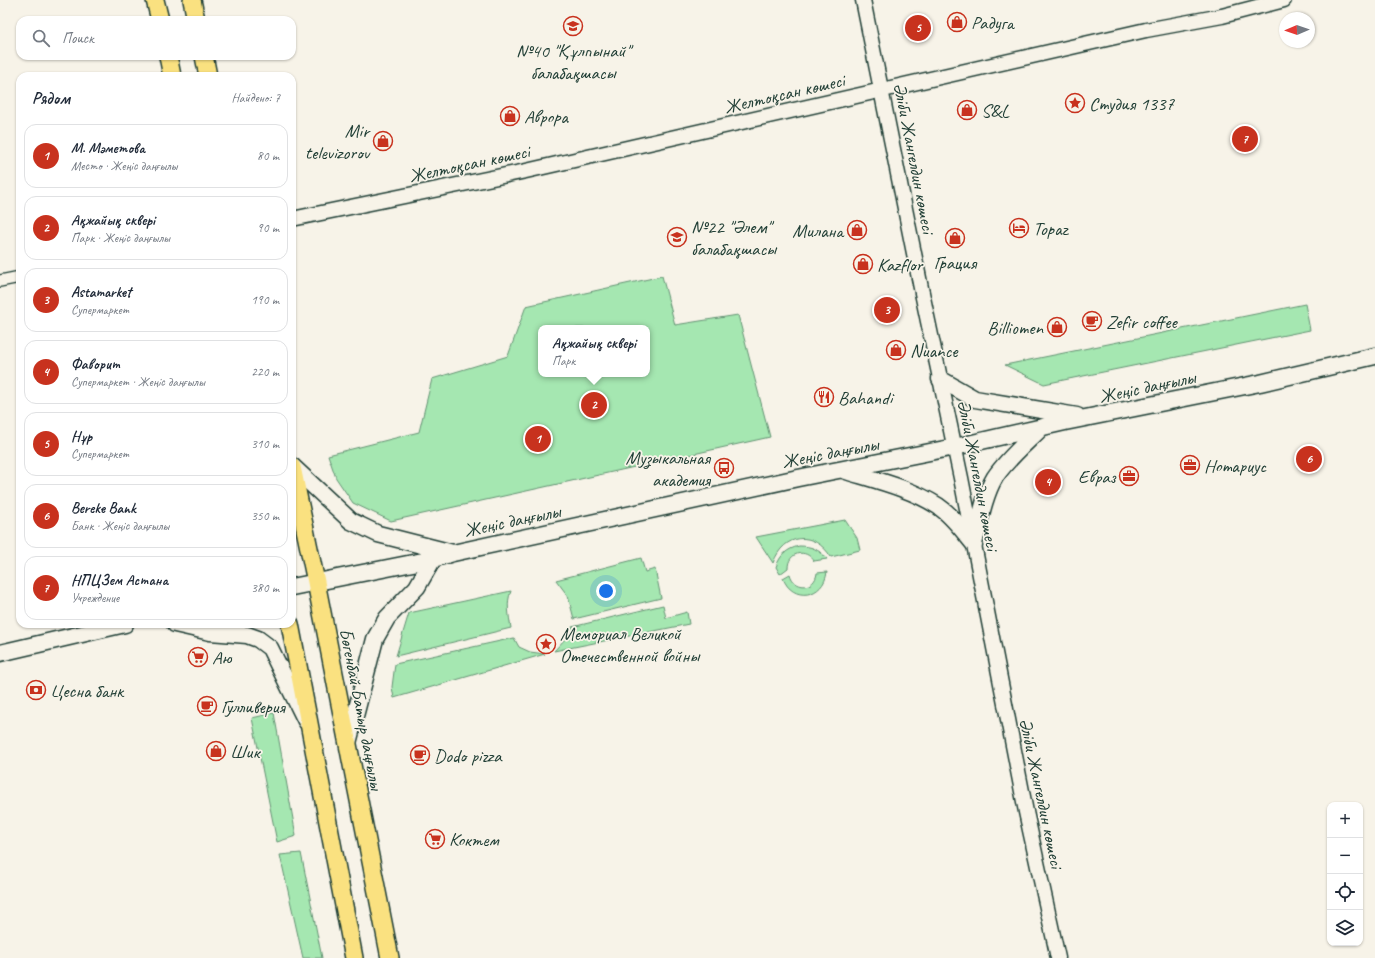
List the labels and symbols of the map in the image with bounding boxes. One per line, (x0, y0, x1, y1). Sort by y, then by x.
shop icon: Радуга (946, 11, 968, 33)
place label: Радуга (971, 11, 1016, 35)
north arrow (1279, 12, 1315, 48)
pin: 5 (905, 13, 931, 43)
school or university icon: №40 "Құлпынай" балабақшасы (562, 15, 584, 37)
place label: №40 "Құлпынай" балабақшасы (516, 39, 634, 85)
street label: Желтоқсан көшесі (722, 68, 849, 119)
street label: Әліби Жангелдин көшесі (888, 81, 941, 238)
place icon: Студия 1337 (1064, 92, 1086, 114)
place label: Студия 1337 (1089, 92, 1176, 116)
shop icon: S&L (956, 99, 978, 121)
place label: S&L (981, 99, 1010, 123)
shop icon: Аврора (499, 105, 521, 127)
place label: Аврора (524, 105, 569, 129)
place label: Mir televizorov (305, 119, 371, 165)
pin: 7 (1232, 124, 1258, 154)
shop icon: Mir televizorov (372, 130, 394, 152)
street label: Желтоқсан көшесі (407, 139, 534, 188)
place label: №22 "Әлем" балабақшасы (691, 215, 778, 261)
hotel icon: Topaz (1008, 217, 1030, 239)
place label: Topaz (1033, 217, 1070, 241)
place label: Милана (792, 219, 845, 243)
shop icon: Милана (846, 219, 868, 241)
school or university icon: №22 "Әлем" балабақшасы (666, 226, 688, 248)
shop icon: Грация (944, 227, 966, 249)
place label: Грация (934, 251, 978, 275)
shop icon: Kazflor (852, 253, 874, 275)
place label: Kazflor (877, 253, 923, 277)
pin: 3 (874, 295, 900, 325)
cafe icon: Zefir coffee (1081, 310, 1103, 332)
place label: Zefir coffee (1106, 310, 1179, 334)
place label: Billiomen (987, 316, 1043, 340)
shop icon: Billiomen (1046, 316, 1068, 338)
shop icon: Nuance (885, 339, 907, 361)
place label: Nuance (910, 339, 959, 363)
street label: Жеңіс даңғылы (1097, 365, 1200, 409)
restaurant icon: Bahandi (813, 386, 835, 408)
place label: Bahandi (838, 386, 895, 410)
pin: 2 (581, 390, 607, 420)
street label: Әліби Жангелдин көшесі (952, 398, 1005, 555)
pin: 1 (525, 424, 551, 454)
street label: Жеңіс даңғылы (780, 431, 882, 474)
pin: 6 (1296, 444, 1322, 474)
place label: Музыкальная академия (625, 446, 712, 492)
office icon: Нотариус (1179, 454, 1201, 476)
place label: Нотариус (1204, 454, 1267, 478)
bus stop icon: Музыкальная академия (713, 457, 735, 479)
place label: Евраз (1078, 465, 1117, 489)
office icon: Евраз (1118, 465, 1140, 487)
pin: 4 (1035, 467, 1061, 497)
street label: Жеңіс даңғылы (462, 499, 565, 543)
your location (596, 581, 616, 601)
place label: Мемориал Великой Отечественной войны (560, 622, 701, 668)
street label: Бөгенбай Батыр даңғылы (334, 626, 389, 794)
place icon: Мемориал Великой Отечественной войны (535, 633, 557, 655)
supermarket icon: Аю (187, 646, 209, 668)
place label: Аю (212, 646, 233, 670)
bank icon: Цесна банк (25, 679, 47, 701)
place label: Цесна банк (50, 679, 125, 703)
cafe icon: Гулливерия (196, 695, 218, 717)
place label: Гулливерия (221, 695, 287, 719)
street label: Әліби Жангелдин көшесі (1013, 716, 1069, 873)
shop icon: Шик (205, 740, 227, 762)
place label: Шик (230, 740, 261, 764)
cafe icon: Dodo pizza (409, 744, 431, 766)
place label: Dodo pizza (434, 744, 503, 768)
supermarket icon: Коктем (424, 828, 446, 850)
place label: Коктем (449, 828, 499, 852)

